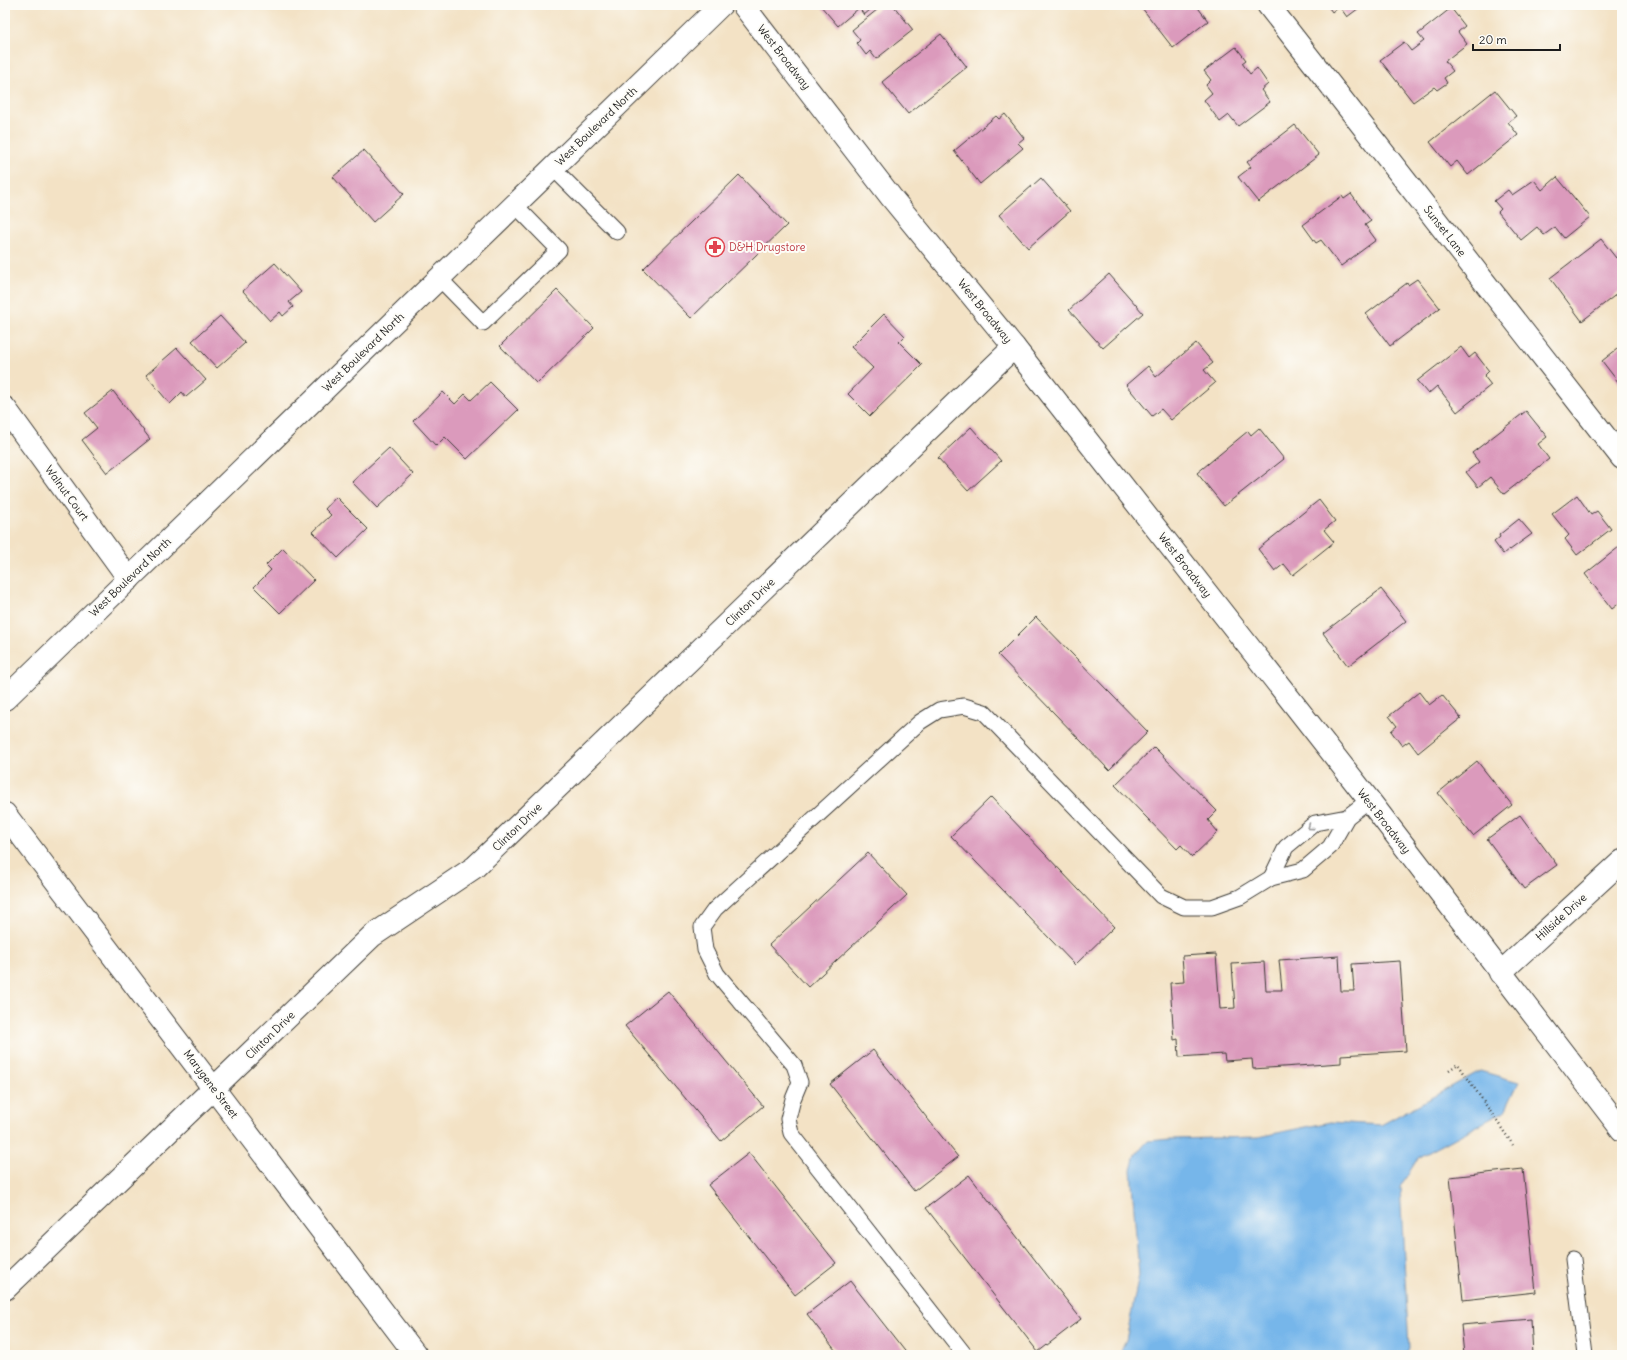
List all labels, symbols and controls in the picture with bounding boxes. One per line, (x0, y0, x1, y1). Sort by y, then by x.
street label: West Broadway (754, 22, 814, 92)
scale bar (1473, 26, 1560, 52)
text: 20 m (1479, 32, 1507, 47)
street label: West Boulevard North (552, 83, 640, 169)
street label: Sunset Lane (1421, 203, 1469, 259)
pharmacy icon: D&H Drugstore (704, 236, 726, 258)
place label: D&H Drugstore (729, 240, 806, 254)
street label: West Broadway (955, 276, 1015, 346)
street label: West Boulevard North (319, 309, 407, 395)
street label: Walnut Court (42, 462, 92, 524)
street label: West Broadway (1155, 530, 1215, 600)
street label: West Boulevard North (86, 534, 174, 620)
street label: Clinton Drive (722, 575, 778, 629)
street label: West Broadway (1354, 786, 1414, 856)
street label: Clinton Drive (489, 800, 545, 854)
one-way arrow (1308, 822, 1315, 829)
street label: Hillside Drive (1533, 890, 1589, 944)
street label: Clinton Drive (242, 1008, 298, 1062)
street label: Marygene Street (181, 1047, 242, 1121)

